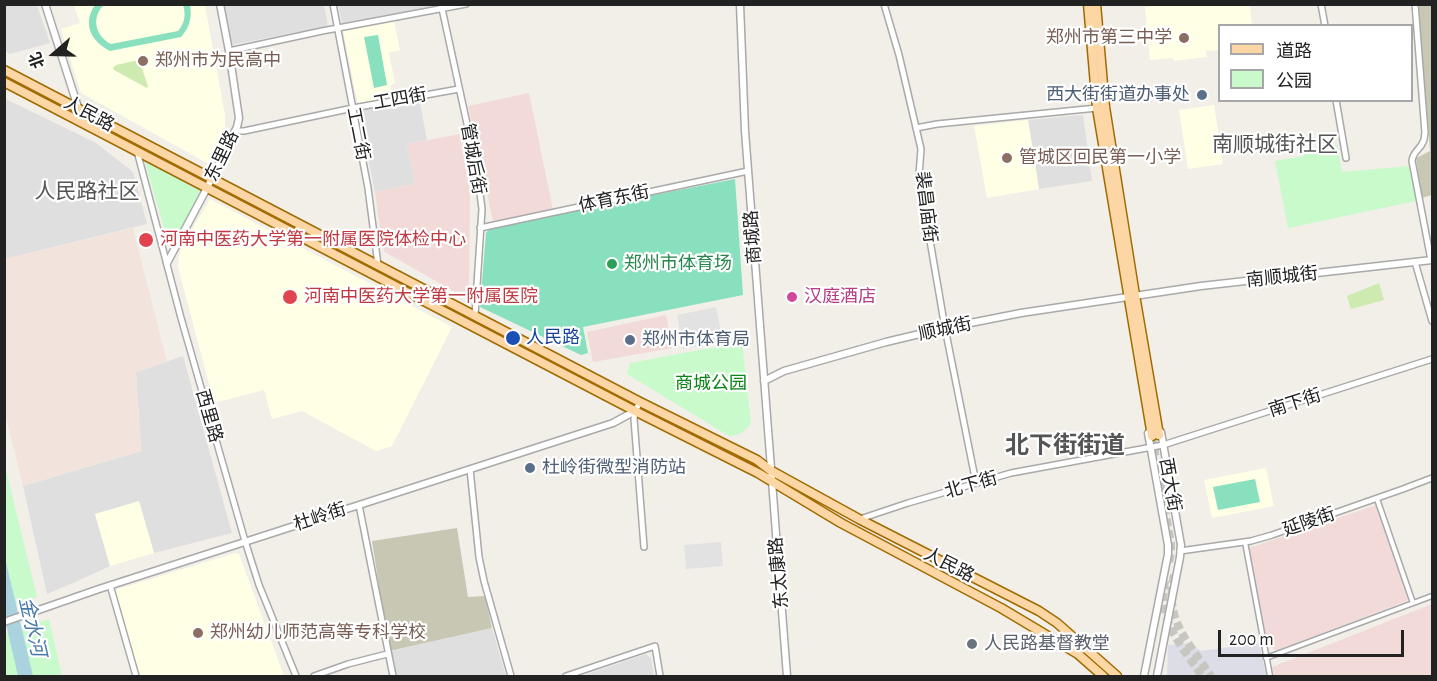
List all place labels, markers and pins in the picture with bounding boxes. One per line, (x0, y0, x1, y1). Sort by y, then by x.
place label: 郑州市第三中学 (1046, 27, 1172, 49)
marker: 郑州市第三中学 (1177, 31, 1191, 45)
place label: 郑州市为民高中 (155, 50, 281, 72)
marker: 郑州市为民高中 (136, 54, 150, 68)
place label: 西大街街道办事处 (1046, 84, 1190, 106)
marker: 西大街街道办事处 (1195, 88, 1209, 102)
place label: 管城区回民第一小学 (1019, 147, 1181, 169)
marker: 管城区回民第一小学 (1000, 151, 1014, 165)
place label: 河南中医药大学第一附属医院体检中心 (160, 229, 466, 251)
marker: 河南中医药大学第一附属医院体检中心 (137, 231, 155, 249)
place label: 郑州市体育场 (624, 253, 732, 275)
marker: 郑州市体育场 (605, 257, 619, 271)
place label: 河南中医药大学第一附属医院 (304, 286, 538, 308)
place label: 汉庭酒店 (804, 286, 876, 308)
marker: 河南中医药大学第一附属医院 (281, 288, 299, 306)
marker: 汉庭酒店 (785, 290, 799, 304)
place label: 人民路 (526, 327, 580, 349)
marker: 人民路 (504, 329, 522, 347)
place label: 郑州市体育局 (642, 329, 750, 351)
marker: 郑州市体育局 (623, 333, 637, 347)
place label: 杜岭街微型消防站 (542, 457, 686, 479)
marker: 杜岭街微型消防站 (523, 461, 537, 475)
place label: 郑州幼儿师范高等专科学校 (210, 622, 426, 644)
marker: 郑州幼儿师范高等专科学校 (191, 626, 205, 640)
place label: 人民路基督教堂 (984, 633, 1110, 655)
marker: 人民路基督教堂 (965, 637, 979, 651)

